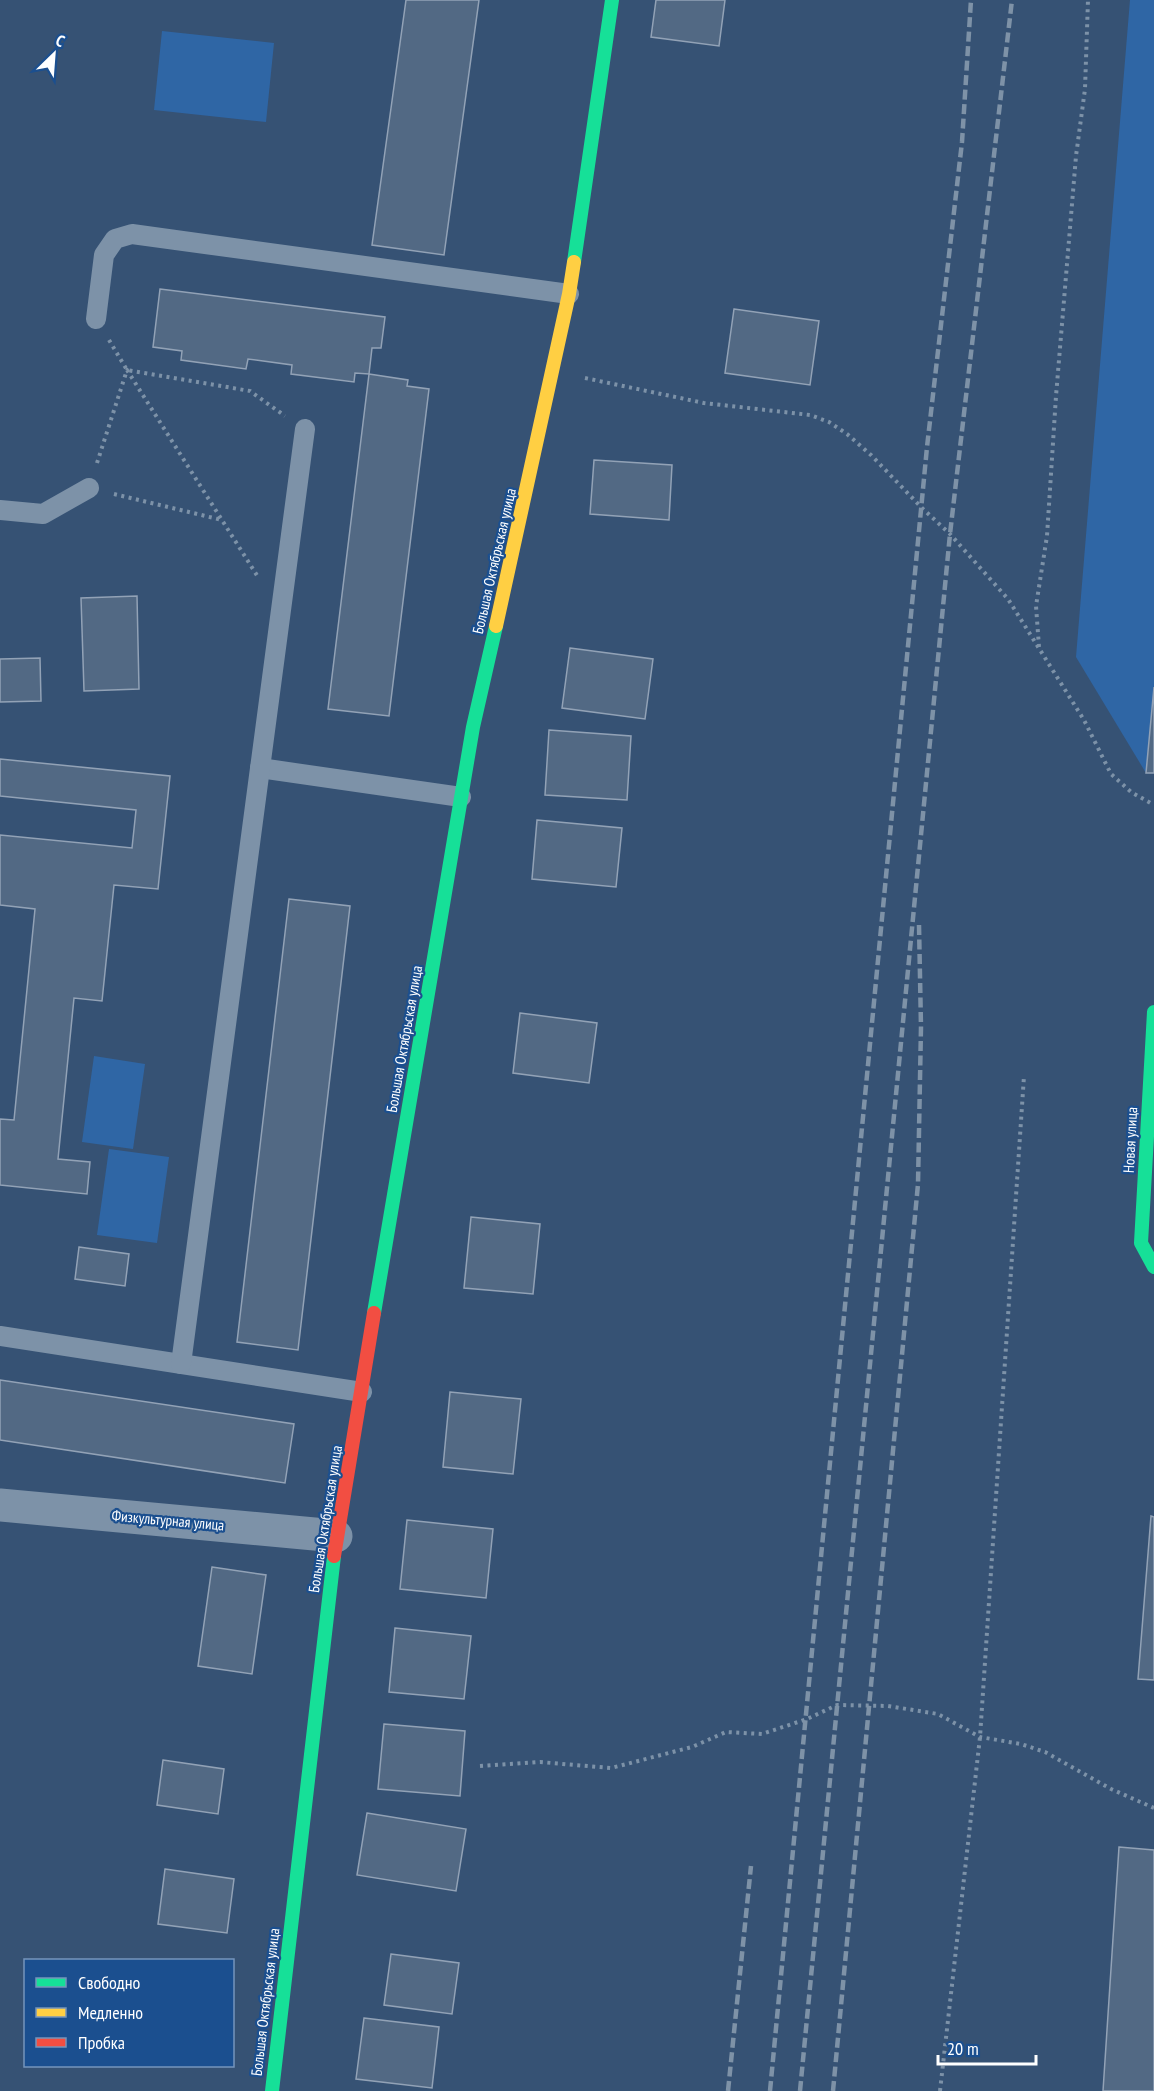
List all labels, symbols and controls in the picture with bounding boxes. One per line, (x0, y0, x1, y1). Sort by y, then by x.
north arrow (24, 24, 84, 84)
text: С (53, 30, 69, 51)
street label: Большая Октябрьская улица (468, 486, 520, 636)
street label: Большая Октябрьская улица (382, 964, 426, 1114)
street label: Новая улица (1119, 1106, 1141, 1174)
street label: Большая Октябрьская улица (304, 1444, 346, 1594)
street label: Физкультурная улица (111, 1506, 225, 1534)
street label: Большая Октябрьская улица (247, 1927, 283, 2077)
legend (24, 1959, 234, 2067)
text: Свободно (78, 1971, 141, 1994)
text: Медленно (78, 2001, 143, 2024)
scale bar (938, 2028, 1036, 2066)
text: Пробка (78, 2031, 125, 2054)
text: 20 m (947, 2037, 979, 2060)

